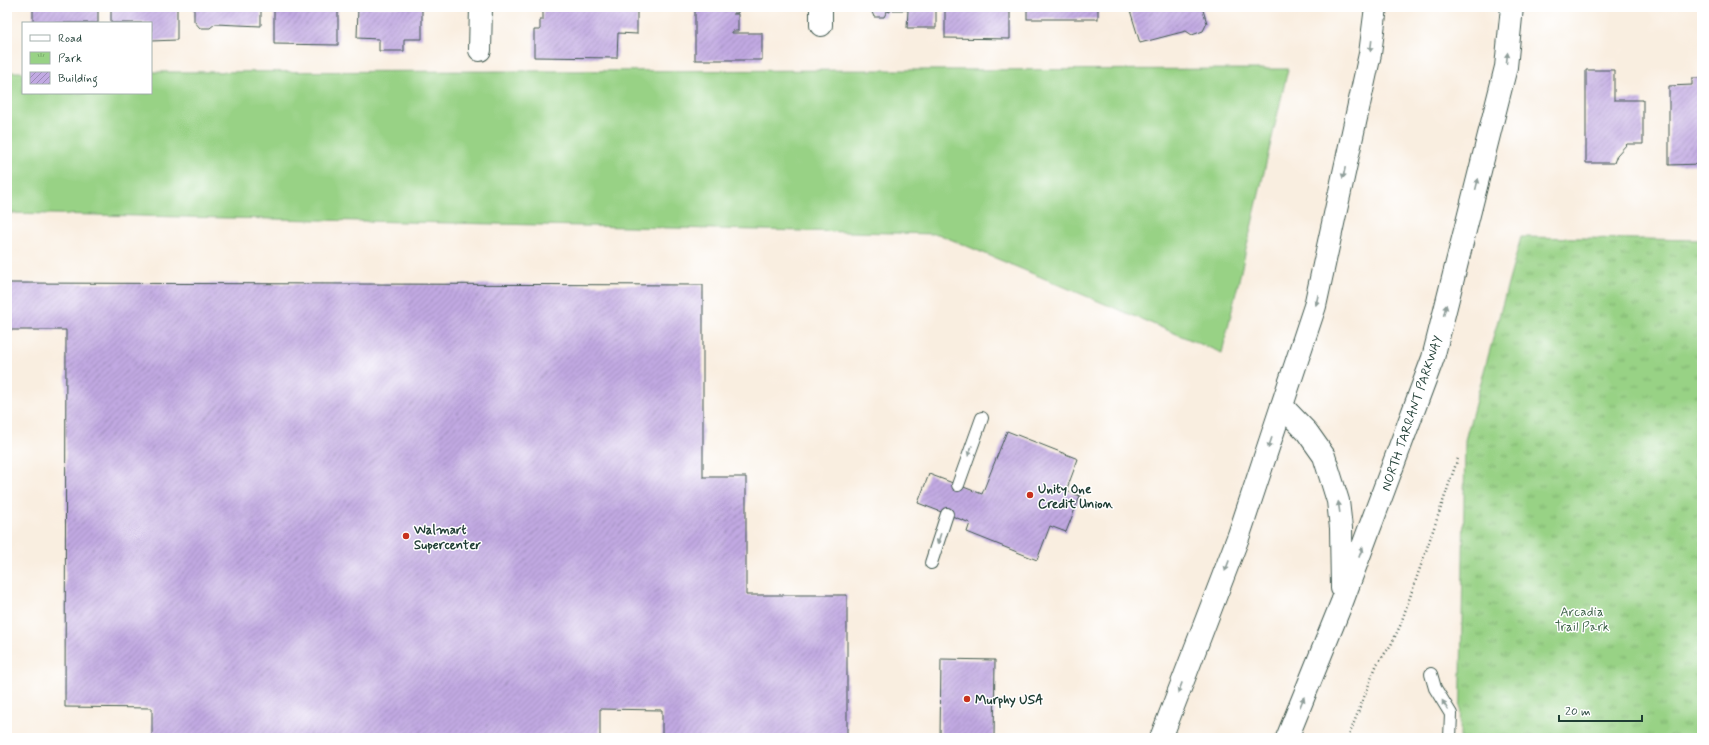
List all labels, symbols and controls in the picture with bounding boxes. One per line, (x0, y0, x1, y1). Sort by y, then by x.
legend (22, 22, 152, 94)
text: Road (58, 31, 82, 47)
one-way arrow (1368, 40, 1375, 52)
text: Park (58, 51, 82, 67)
one-way arrow (1504, 52, 1510, 64)
text: Building (58, 71, 98, 88)
one-way arrow (1341, 167, 1347, 179)
one-way arrow (1474, 178, 1480, 191)
one-way arrow (1313, 294, 1319, 306)
one-way arrow (1443, 304, 1449, 317)
street label: NORTH TARRANT PARKWAY (1378, 334, 1447, 493)
one-way arrow (1266, 438, 1272, 450)
one-way arrow (967, 446, 973, 458)
place label: Unity One Credit Union (1038, 481, 1114, 513)
marker: Unity One Credit Union (1025, 490, 1035, 500)
one-way arrow (1336, 501, 1342, 513)
place label: Walmart Supercenter (413, 522, 482, 554)
marker: Walmart Supercenter (401, 531, 411, 541)
one-way arrow (936, 533, 942, 545)
one-way arrow (1358, 545, 1364, 557)
one-way arrow (1223, 561, 1229, 573)
park label: Arcadia Trail Park (1555, 604, 1610, 636)
one-way arrow (1177, 682, 1183, 694)
place label: Murphy USA (975, 692, 1043, 709)
marker: Murphy USA (962, 694, 972, 704)
one-way arrow (1299, 696, 1305, 707)
scale bar (1559, 697, 1642, 723)
one-way arrow (1442, 699, 1449, 711)
text: 20 m (1565, 704, 1591, 720)

